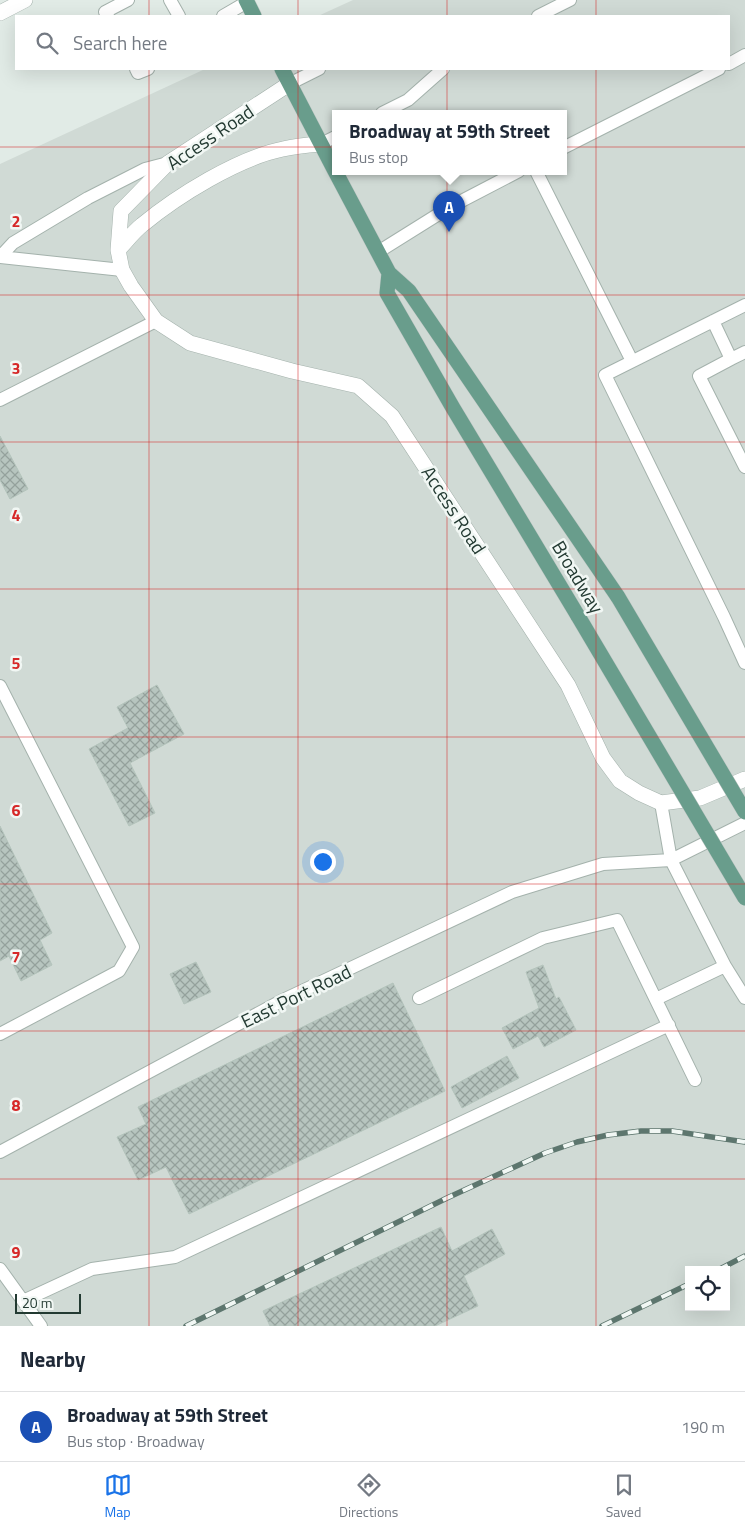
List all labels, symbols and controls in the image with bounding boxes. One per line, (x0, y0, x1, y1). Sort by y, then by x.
search box (15, 15, 730, 70)
text: Search here (73, 28, 167, 57)
icon: search (33, 29, 61, 57)
street label: Access Road (160, 97, 259, 177)
popup (332, 110, 567, 175)
text: Broadway at 59th Street (349, 116, 550, 145)
text: Bus stop (349, 145, 408, 169)
pin: A (433, 191, 465, 232)
text: 2 (12, 209, 20, 233)
text: 3 (12, 356, 20, 380)
street label: Access Road (415, 460, 494, 560)
text: 4 (12, 503, 21, 527)
street label: Broadway (545, 535, 612, 619)
text: 5 (12, 651, 21, 675)
text: 6 (12, 798, 21, 822)
your location (310, 849, 336, 875)
text: 7 (12, 945, 20, 969)
street label: East Port Road (236, 956, 356, 1035)
text: 8 (12, 1093, 21, 1117)
text: 9 (12, 1240, 21, 1264)
map controls (685, 1266, 730, 1311)
button: locate (685, 1266, 730, 1311)
scale bar (15, 1291, 81, 1314)
text: 20 m (22, 1292, 52, 1313)
text: Nearby (20, 1343, 85, 1375)
text: Broadway at 59th Street (67, 1400, 268, 1429)
text: A (31, 1415, 41, 1439)
text: 190 m (681, 1415, 725, 1439)
text: Bus stop · Broadway (67, 1429, 205, 1453)
tab: Map (104, 1471, 132, 1522)
tab: Directions (339, 1471, 398, 1522)
tab: Saved (606, 1471, 641, 1522)

